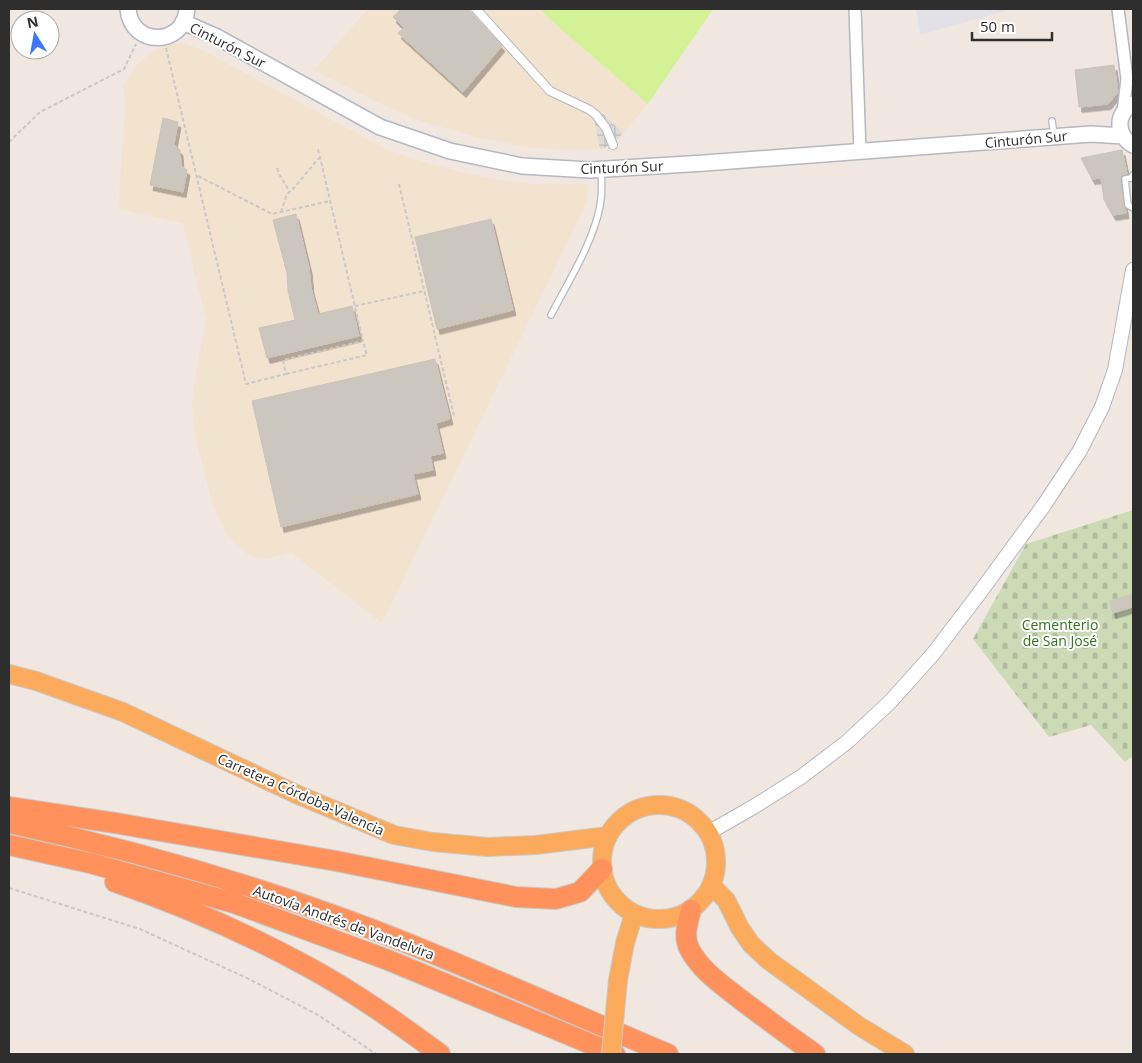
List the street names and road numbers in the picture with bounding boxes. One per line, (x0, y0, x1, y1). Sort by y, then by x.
street label: Cinturón Sur (187, 18, 269, 72)
street label: Cinturón Sur (984, 126, 1068, 152)
street label: Cinturón Sur (580, 156, 664, 178)
street label: Carretera Córdoba-Valencia (215, 749, 387, 839)
street label: Autovía Andrés de Vandelvira (251, 880, 437, 964)

